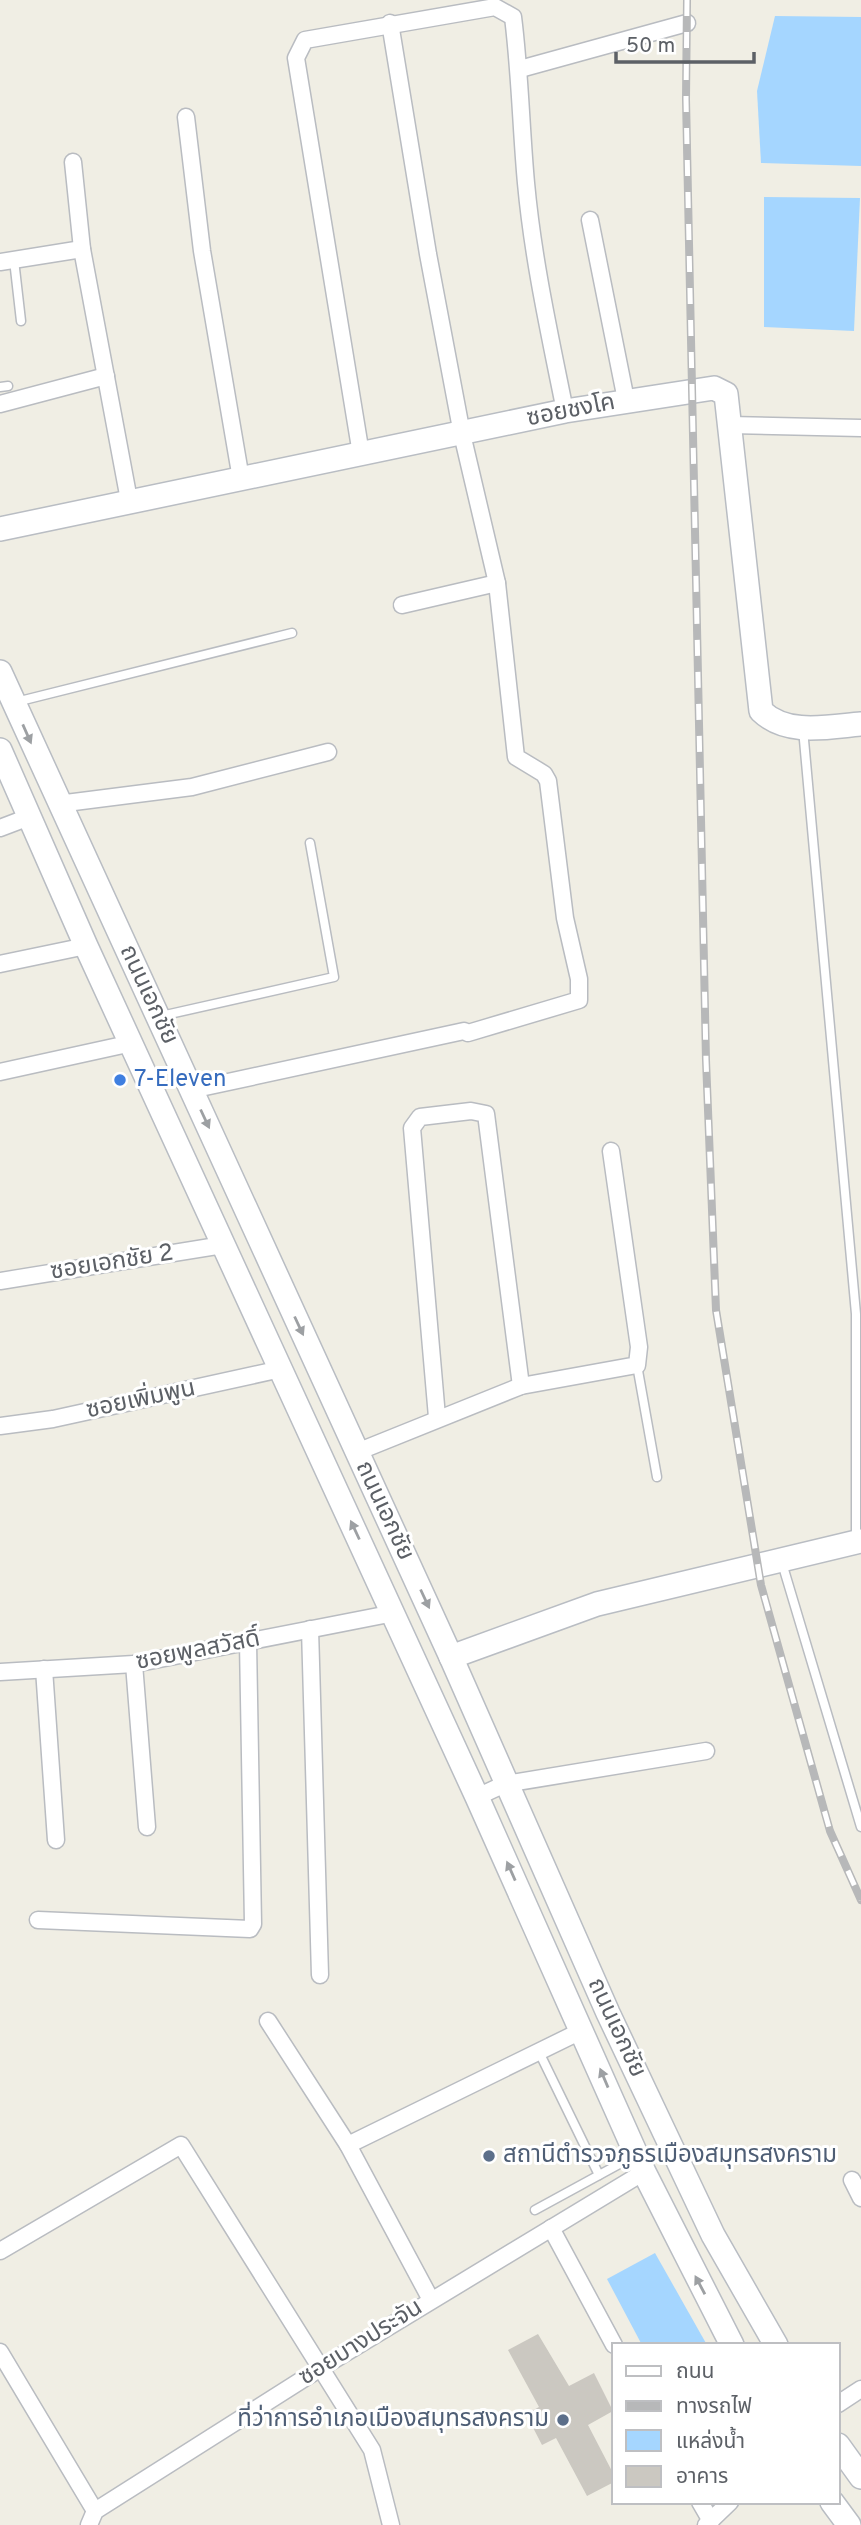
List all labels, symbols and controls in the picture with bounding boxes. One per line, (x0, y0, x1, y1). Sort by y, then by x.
scale bar (616, 21, 754, 65)
text: 50 m (626, 33, 675, 60)
street label: ซอยชงโค (524, 388, 618, 434)
one-way arrow (22, 724, 33, 745)
street label: ถนนเอกชัย (112, 940, 184, 1050)
place label: 7-Eleven (134, 1065, 227, 1095)
marker: 7-Eleven (112, 1072, 128, 1088)
one-way arrow (199, 1109, 211, 1129)
street label: ซอยเอกชัย 2 (48, 1238, 176, 1288)
one-way arrow (293, 1316, 305, 1336)
street label: ซอยเพิ่มพูน (83, 1371, 198, 1426)
street label: ถนนเอกชัย (348, 1456, 420, 1566)
one-way arrow (350, 1520, 361, 1540)
one-way arrow (419, 1589, 430, 1610)
street label: ซอยพูลสวัสดิ์ (133, 1623, 263, 1678)
one-way arrow (505, 1861, 517, 1881)
street label: ถนนเอกชัย (580, 1973, 652, 2083)
one-way arrow (598, 2068, 609, 2089)
place label: สถานีตำรวจภูธรเมืองสมุทรสงคราม (503, 2141, 837, 2171)
marker: สถานีตำรวจภูธรเมืองสมุทรสงคราม (481, 2148, 497, 2164)
one-way arrow (694, 2274, 706, 2294)
street label: ซอยบางประจัน (294, 2293, 428, 2393)
legend (612, 2343, 840, 2504)
text: ถนน (676, 2359, 714, 2386)
text: ทางรถไฟ (676, 2394, 752, 2421)
place label: ที่ว่าการอำเภอเมืองสมุทรสงคราม (237, 2401, 549, 2435)
marker: ที่ว่าการอำเภอเมืองสมุทรสงคราม (555, 2412, 571, 2428)
text: แหล่งน้ำ (676, 2426, 745, 2456)
text: อาคาร (676, 2464, 728, 2491)

